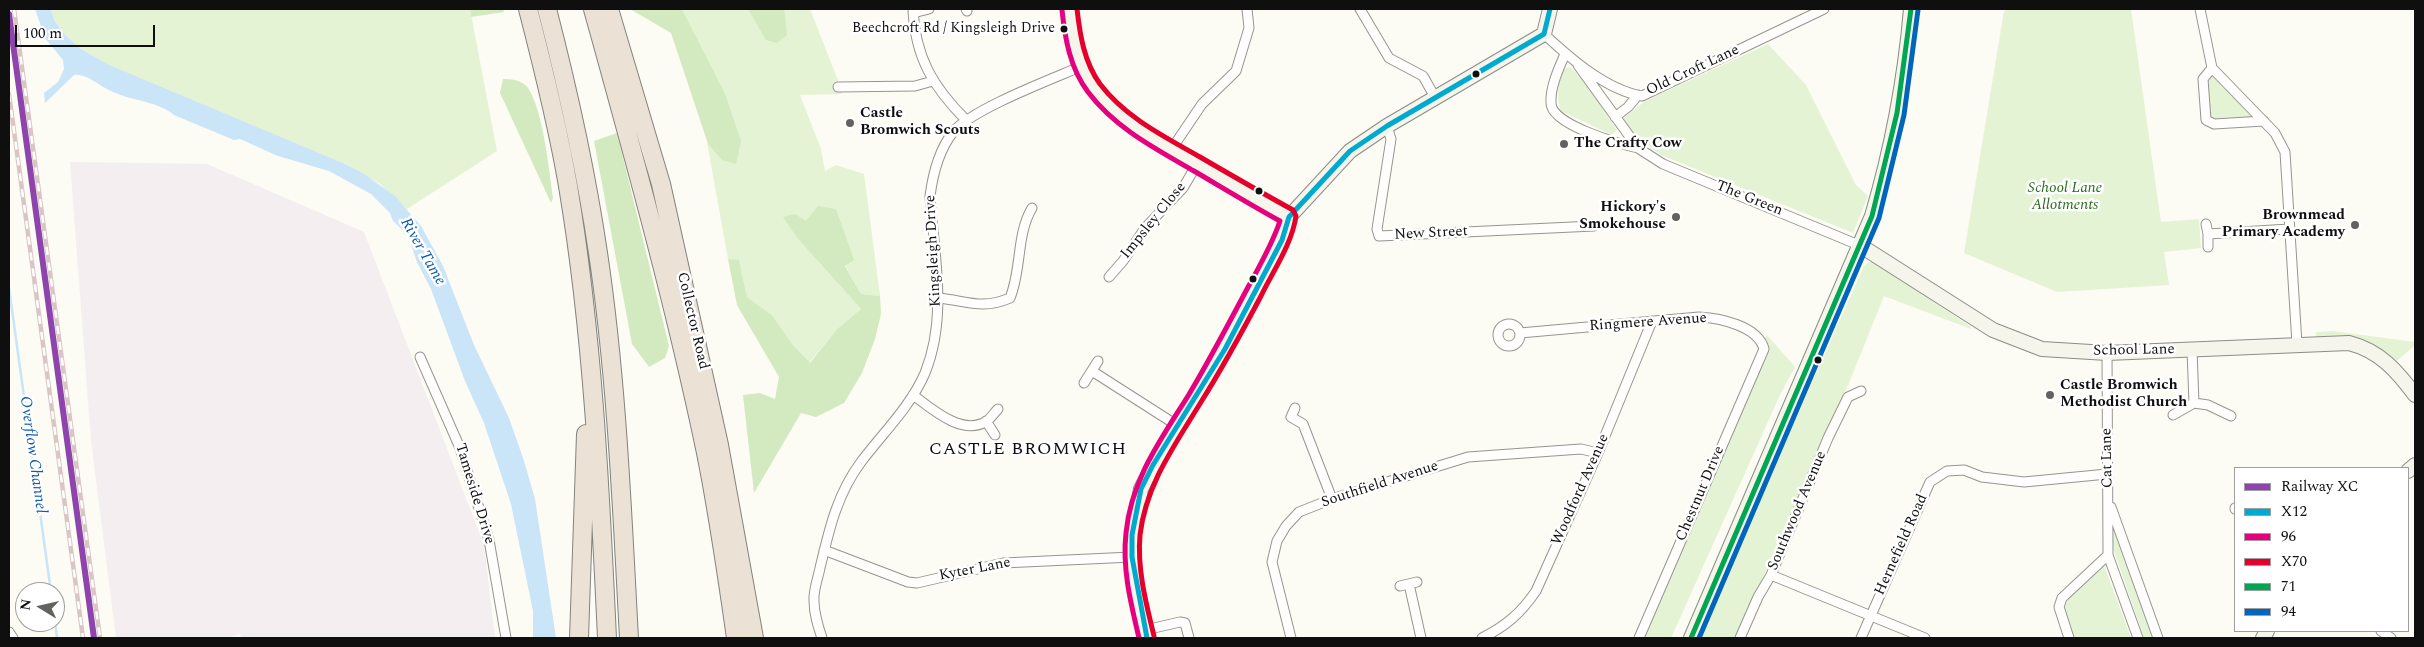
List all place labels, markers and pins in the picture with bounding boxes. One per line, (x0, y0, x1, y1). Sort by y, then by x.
place label: Beechcroft Rd / Kingsleigh Drive (852, 21, 1055, 37)
marker: Beechcroft Rd / Kingsleigh Drive (1059, 24, 1069, 34)
unlabelled marker (1471, 69, 1481, 79)
place label: Castle Bromwich Scouts (860, 105, 980, 140)
marker: Castle Bromwich Scouts (844, 117, 856, 129)
place label: The Crafty Cow (1574, 135, 1682, 153)
marker: The Crafty Cow (1558, 138, 1570, 150)
unlabelled marker (1254, 186, 1264, 196)
place label: Hickory's Smokehouse (1579, 199, 1666, 234)
place label: Brownmead Primary Academy (2222, 207, 2345, 242)
marker: Hickory's Smokehouse (1670, 211, 1682, 223)
marker: Brownmead Primary Academy (2349, 219, 2361, 231)
unlabelled marker (1248, 274, 1258, 284)
unlabelled marker (1813, 355, 1823, 365)
place label: Castle Bromwich Methodist Church (2060, 377, 2187, 412)
marker: Castle Bromwich Methodist Church (2044, 389, 2056, 401)

